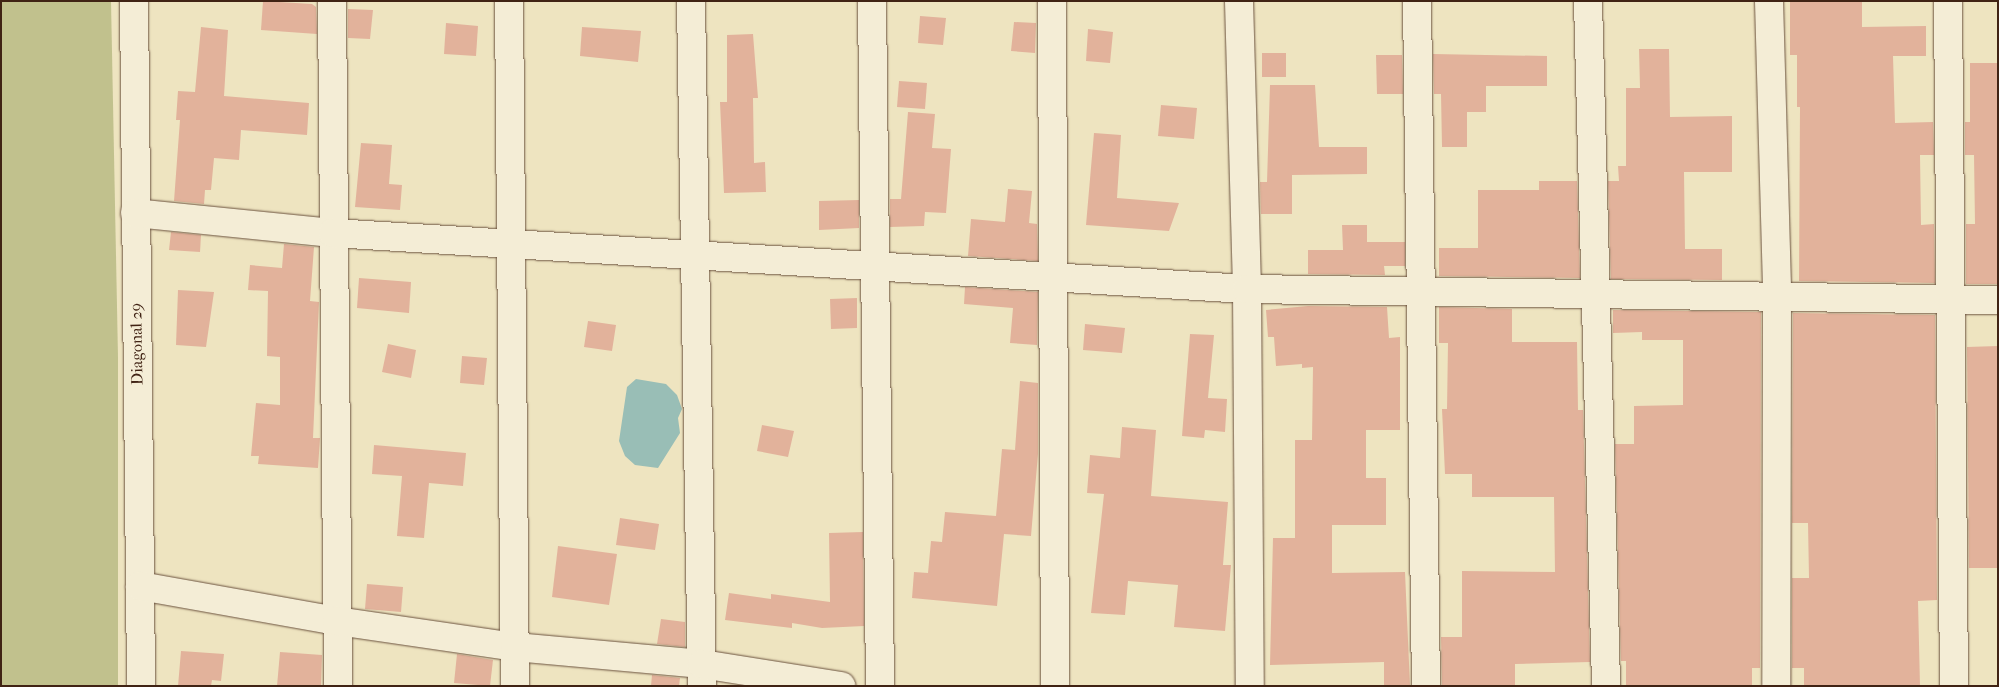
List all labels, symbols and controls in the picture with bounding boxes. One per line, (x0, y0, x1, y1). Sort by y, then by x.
street label: Diagonal 29 (127, 303, 147, 385)

